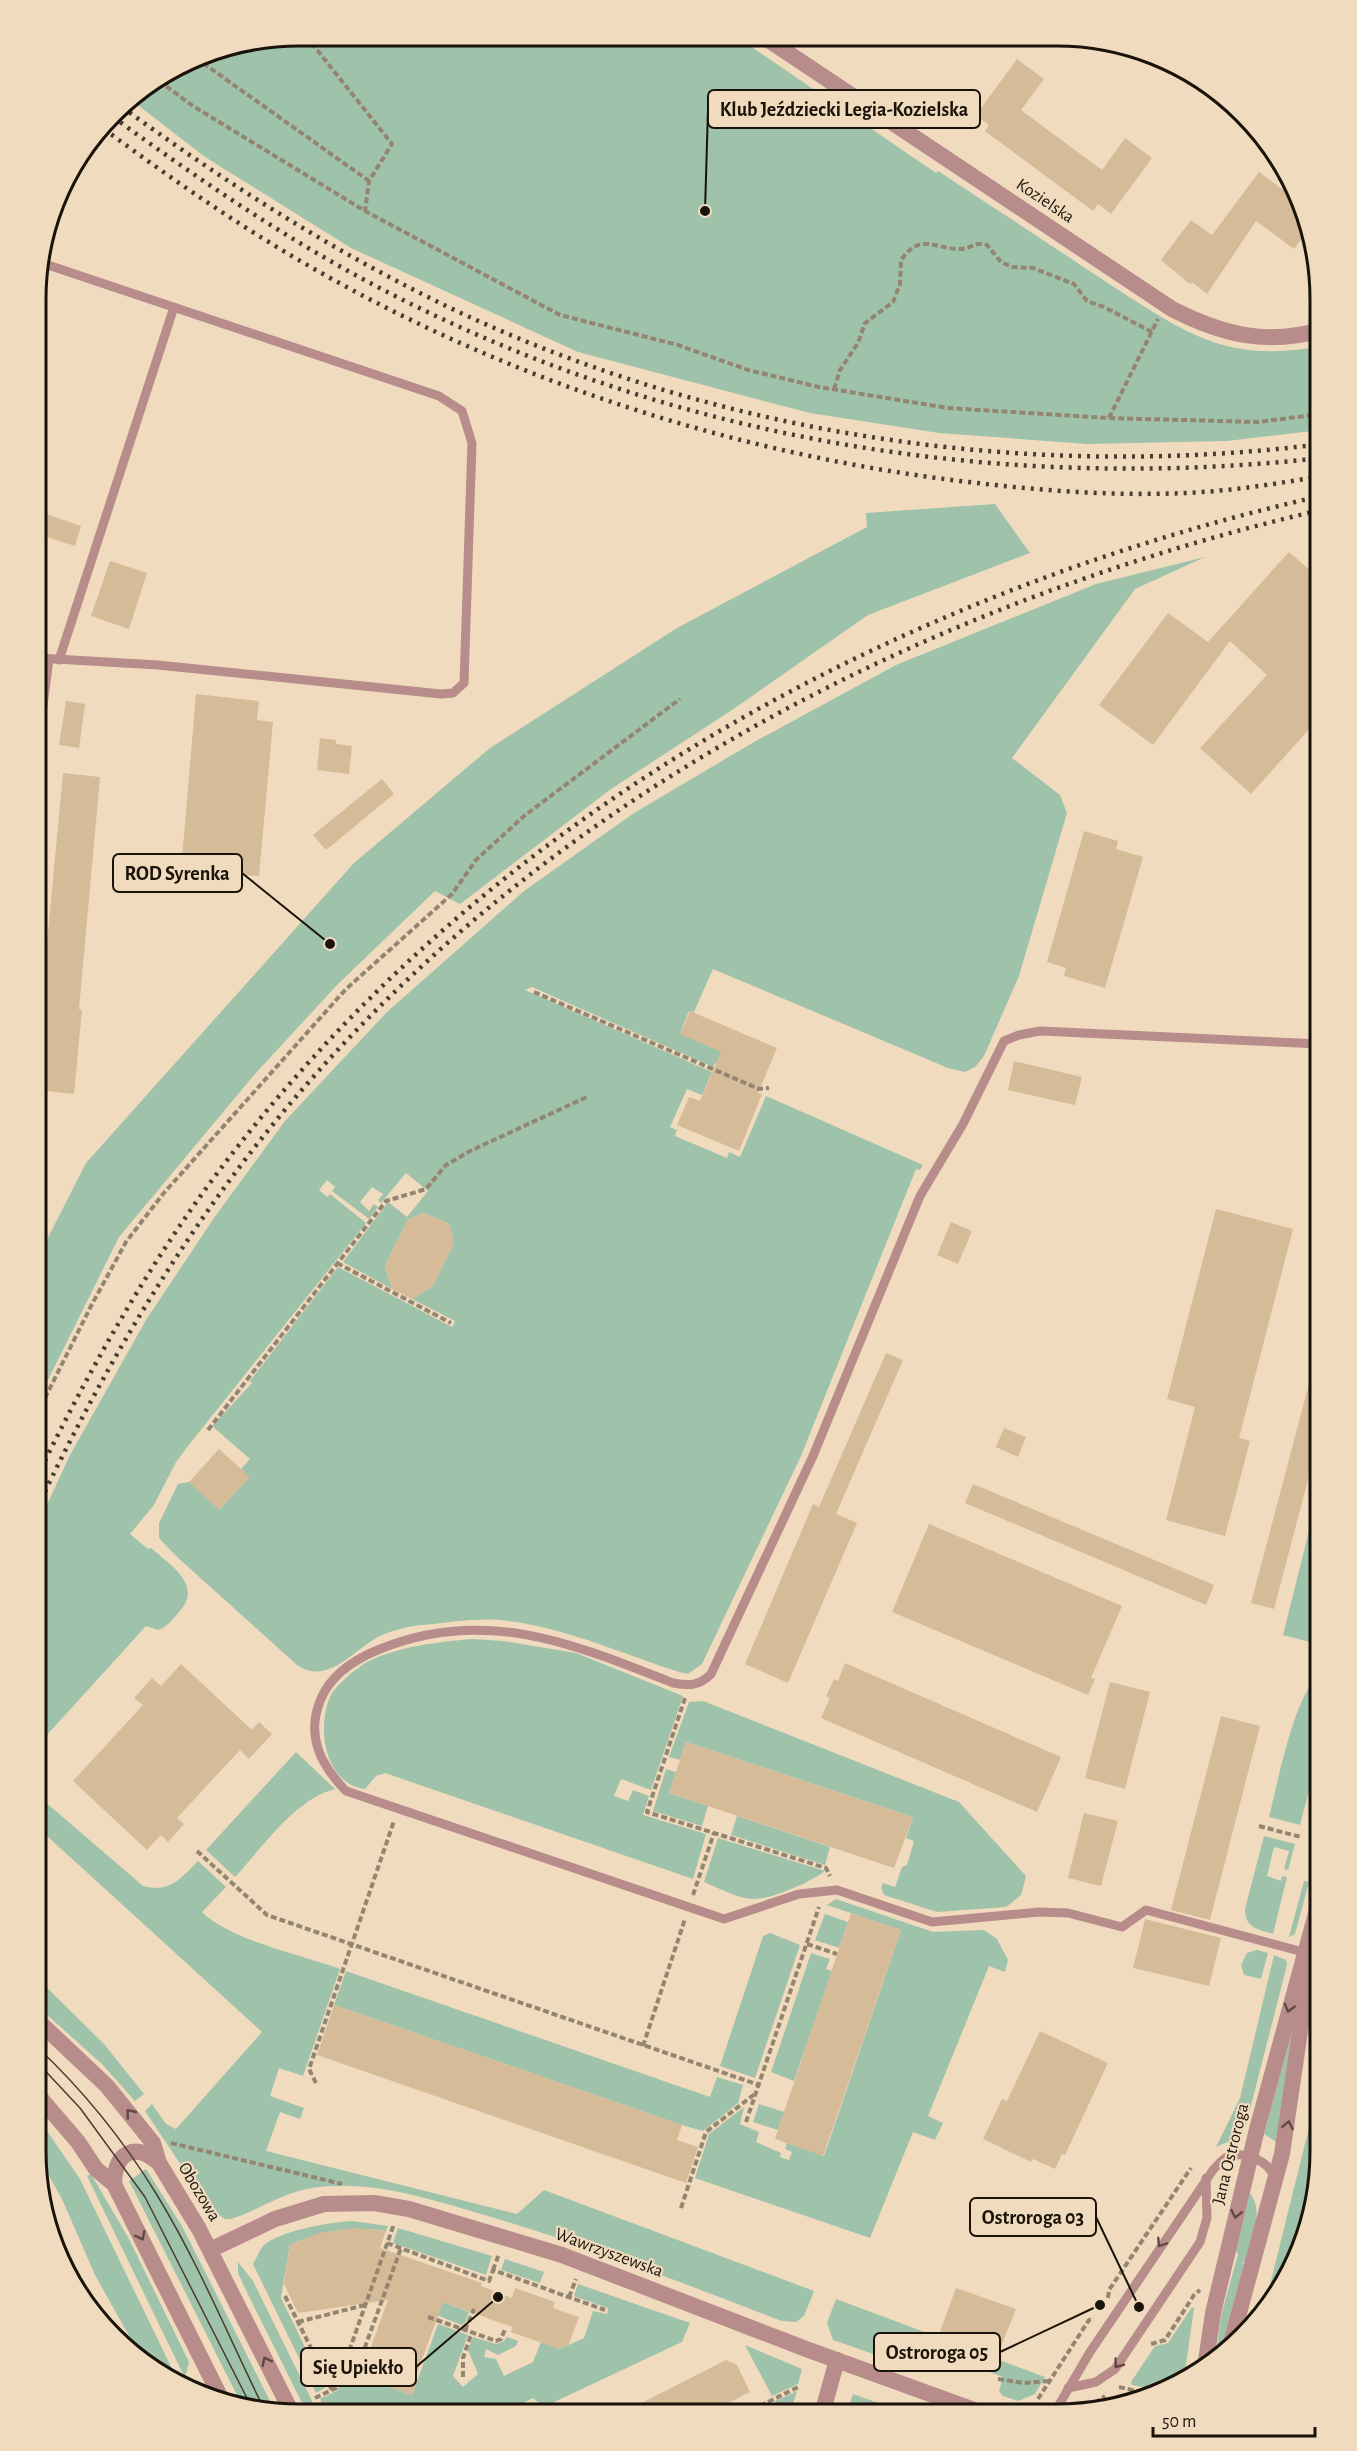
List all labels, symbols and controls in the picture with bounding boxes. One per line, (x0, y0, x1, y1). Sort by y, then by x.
callout: Klub Jeździecki Legia-Kozielska (708, 90, 980, 128)
text: Klub Jeździecki Legia-Kozielska (720, 100, 969, 120)
street label: Kozielska (1013, 175, 1077, 227)
callout: ROD Syrenka (113, 854, 242, 892)
text: ROD Syrenka (124, 864, 230, 884)
one-way arrow (1283, 2003, 1296, 2013)
street label: Jana Ostroroga (1210, 2102, 1252, 2206)
one-way arrow (126, 2109, 137, 2120)
one-way arrow (1280, 2120, 1293, 2130)
street label: Obozowa (174, 2159, 224, 2225)
callout: Ostroroga 03 (970, 2198, 1096, 2236)
text: Ostroroga 03 (982, 2208, 1084, 2228)
one-way arrow (1231, 2209, 1244, 2219)
street label: Wawrzyszewska (553, 2225, 665, 2281)
one-way arrow (134, 2230, 146, 2241)
one-way arrow (1157, 2237, 1168, 2248)
callout: Ostroroga 05 (874, 2333, 1000, 2371)
text: Ostroroga 05 (886, 2343, 988, 2363)
callout: Się Upiekło (301, 2348, 416, 2386)
one-way arrow (262, 2356, 273, 2367)
one-way arrow (1115, 2357, 1126, 2368)
text: Się Upiekło (313, 2358, 403, 2378)
scale bar (1153, 2400, 1315, 2438)
text: 50 m (1162, 2413, 1196, 2431)

